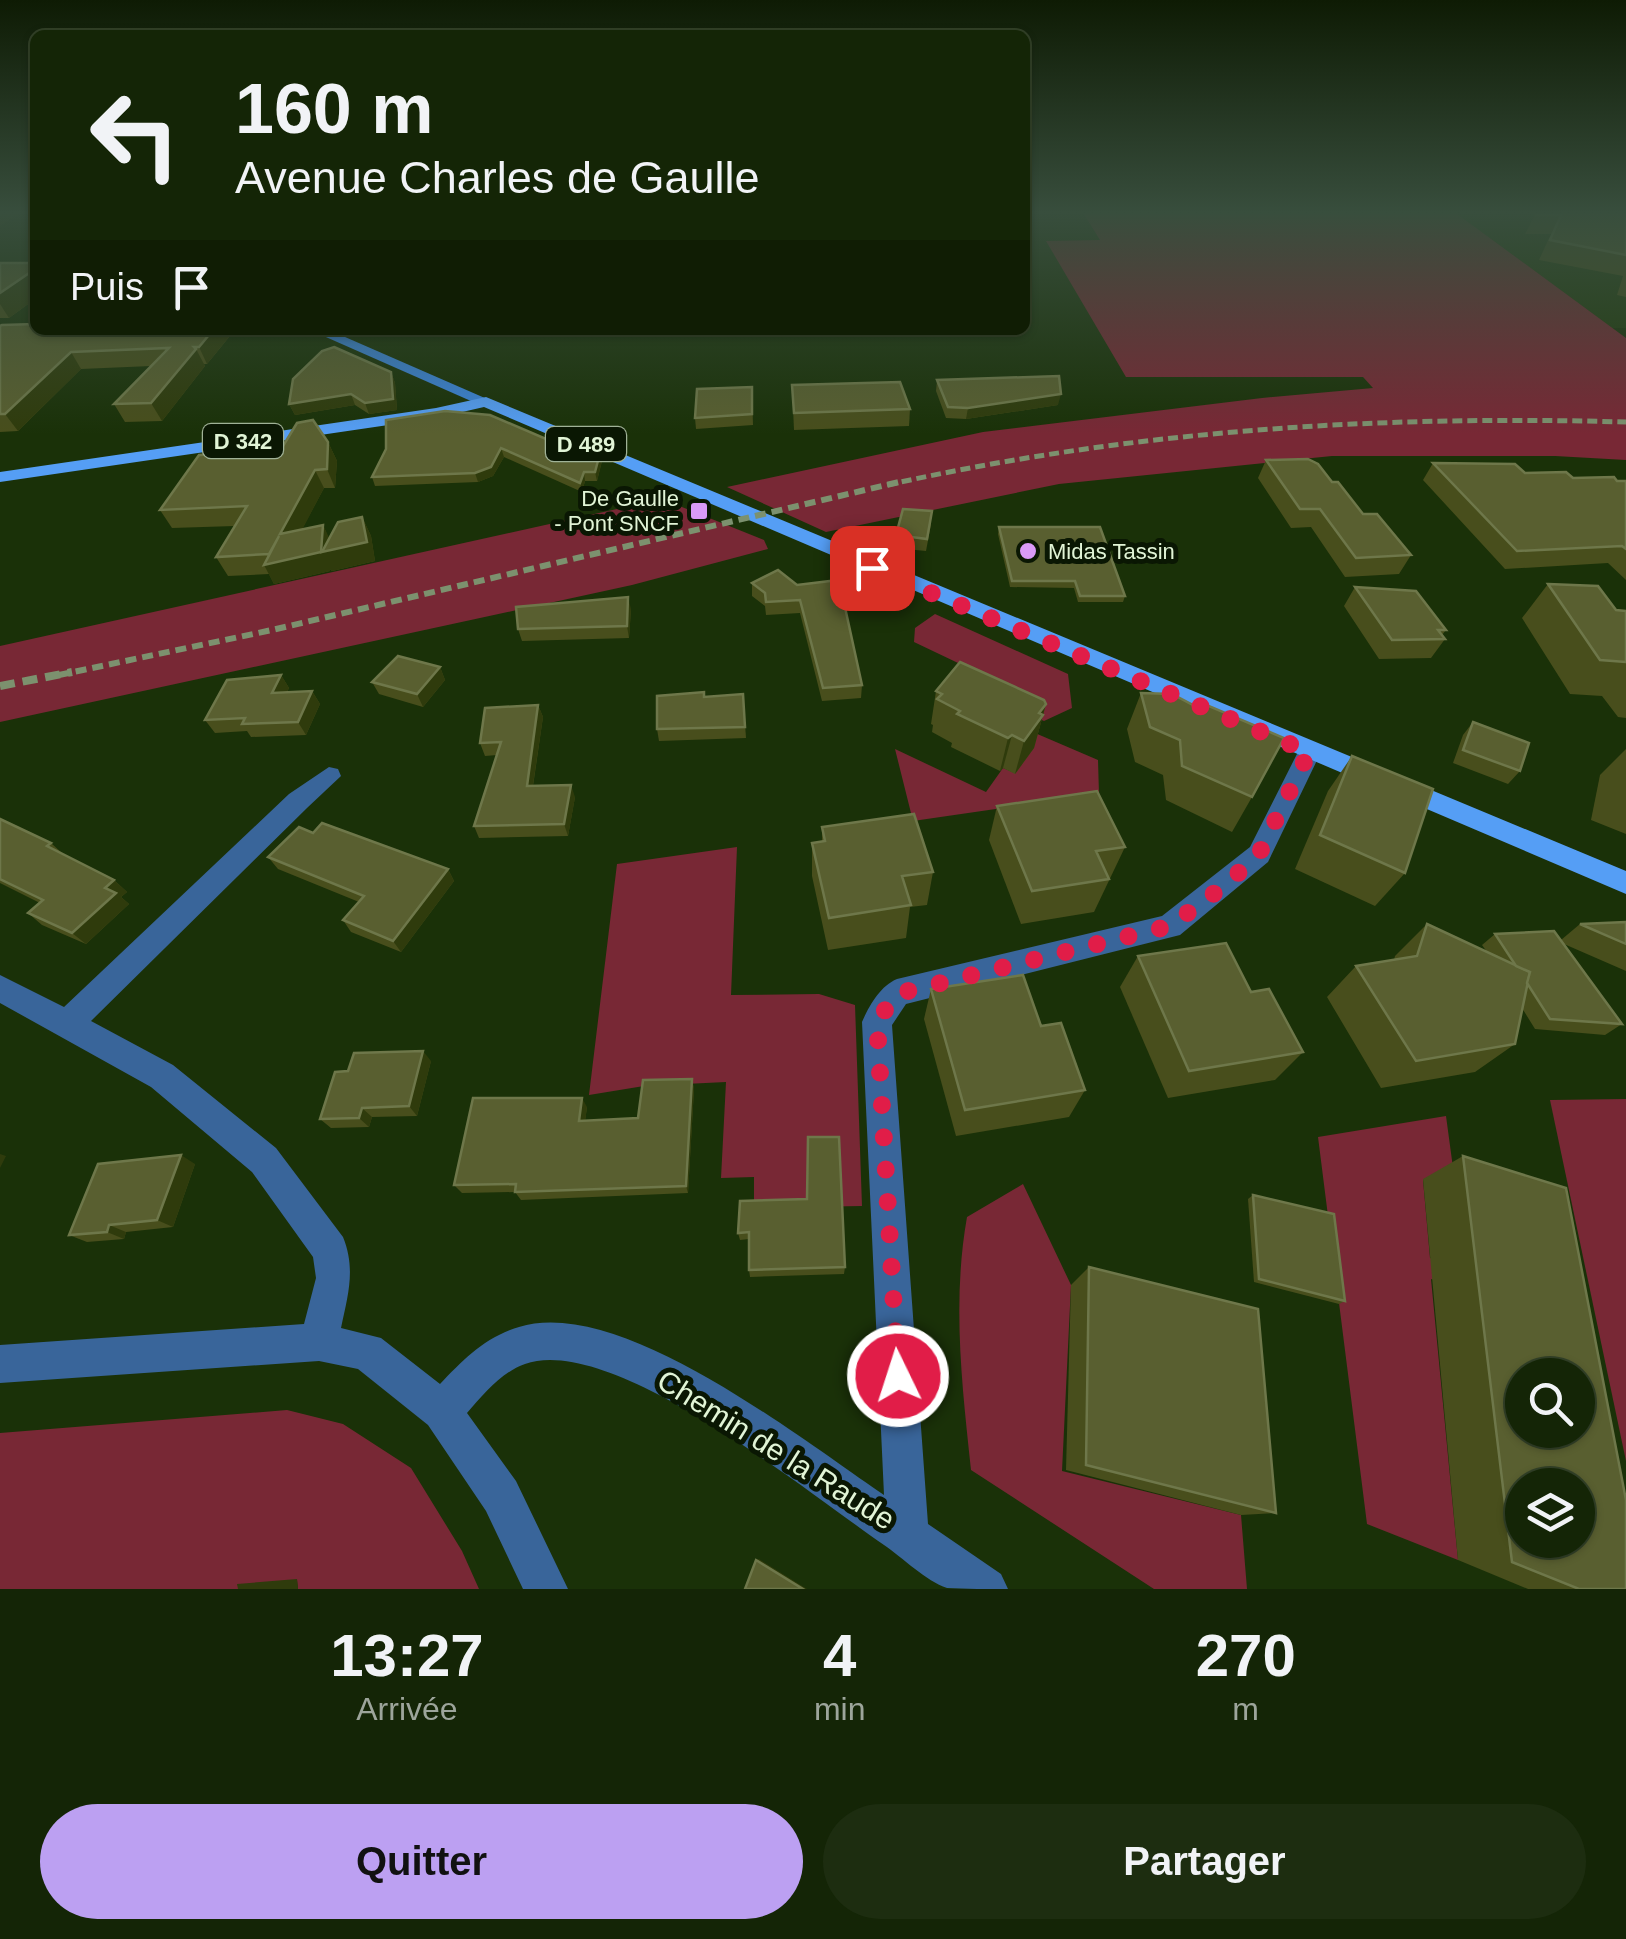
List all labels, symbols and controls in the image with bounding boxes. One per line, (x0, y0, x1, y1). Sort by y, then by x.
icon: left (70, 70, 200, 200)
text: 160 m (235, 70, 433, 148)
text: Avenue Charles de Gaulle (235, 152, 760, 203)
icon: arrive (164, 260, 219, 315)
text: Puis (70, 266, 144, 308)
road number: D 342 (203, 424, 283, 458)
road number: D 489 (546, 427, 626, 461)
place label: De Gaulle - Pont SNCF (554, 486, 679, 536)
marker: De Gaulle - Pont SNCF (688, 500, 710, 522)
pin (830, 526, 915, 611)
place label: Midas Tassin (1048, 539, 1175, 564)
marker: Midas Tassin (1017, 540, 1039, 562)
icon: arrive (845, 541, 900, 596)
position arrow (846, 1324, 950, 1428)
map controls (1505, 1358, 1595, 1558)
button: search (1505, 1358, 1595, 1448)
street label: Chemin de la Raude (652, 1363, 901, 1536)
button: layers (1505, 1468, 1595, 1558)
text: 13:27 (330, 1622, 484, 1689)
text: 4 (823, 1622, 856, 1689)
text: 270 (1196, 1622, 1296, 1689)
text: Arrivée (356, 1691, 458, 1727)
text: min (814, 1691, 865, 1727)
text: m (1232, 1691, 1259, 1727)
button: Quitter (40, 1804, 803, 1919)
button: Partager (823, 1804, 1586, 1919)

